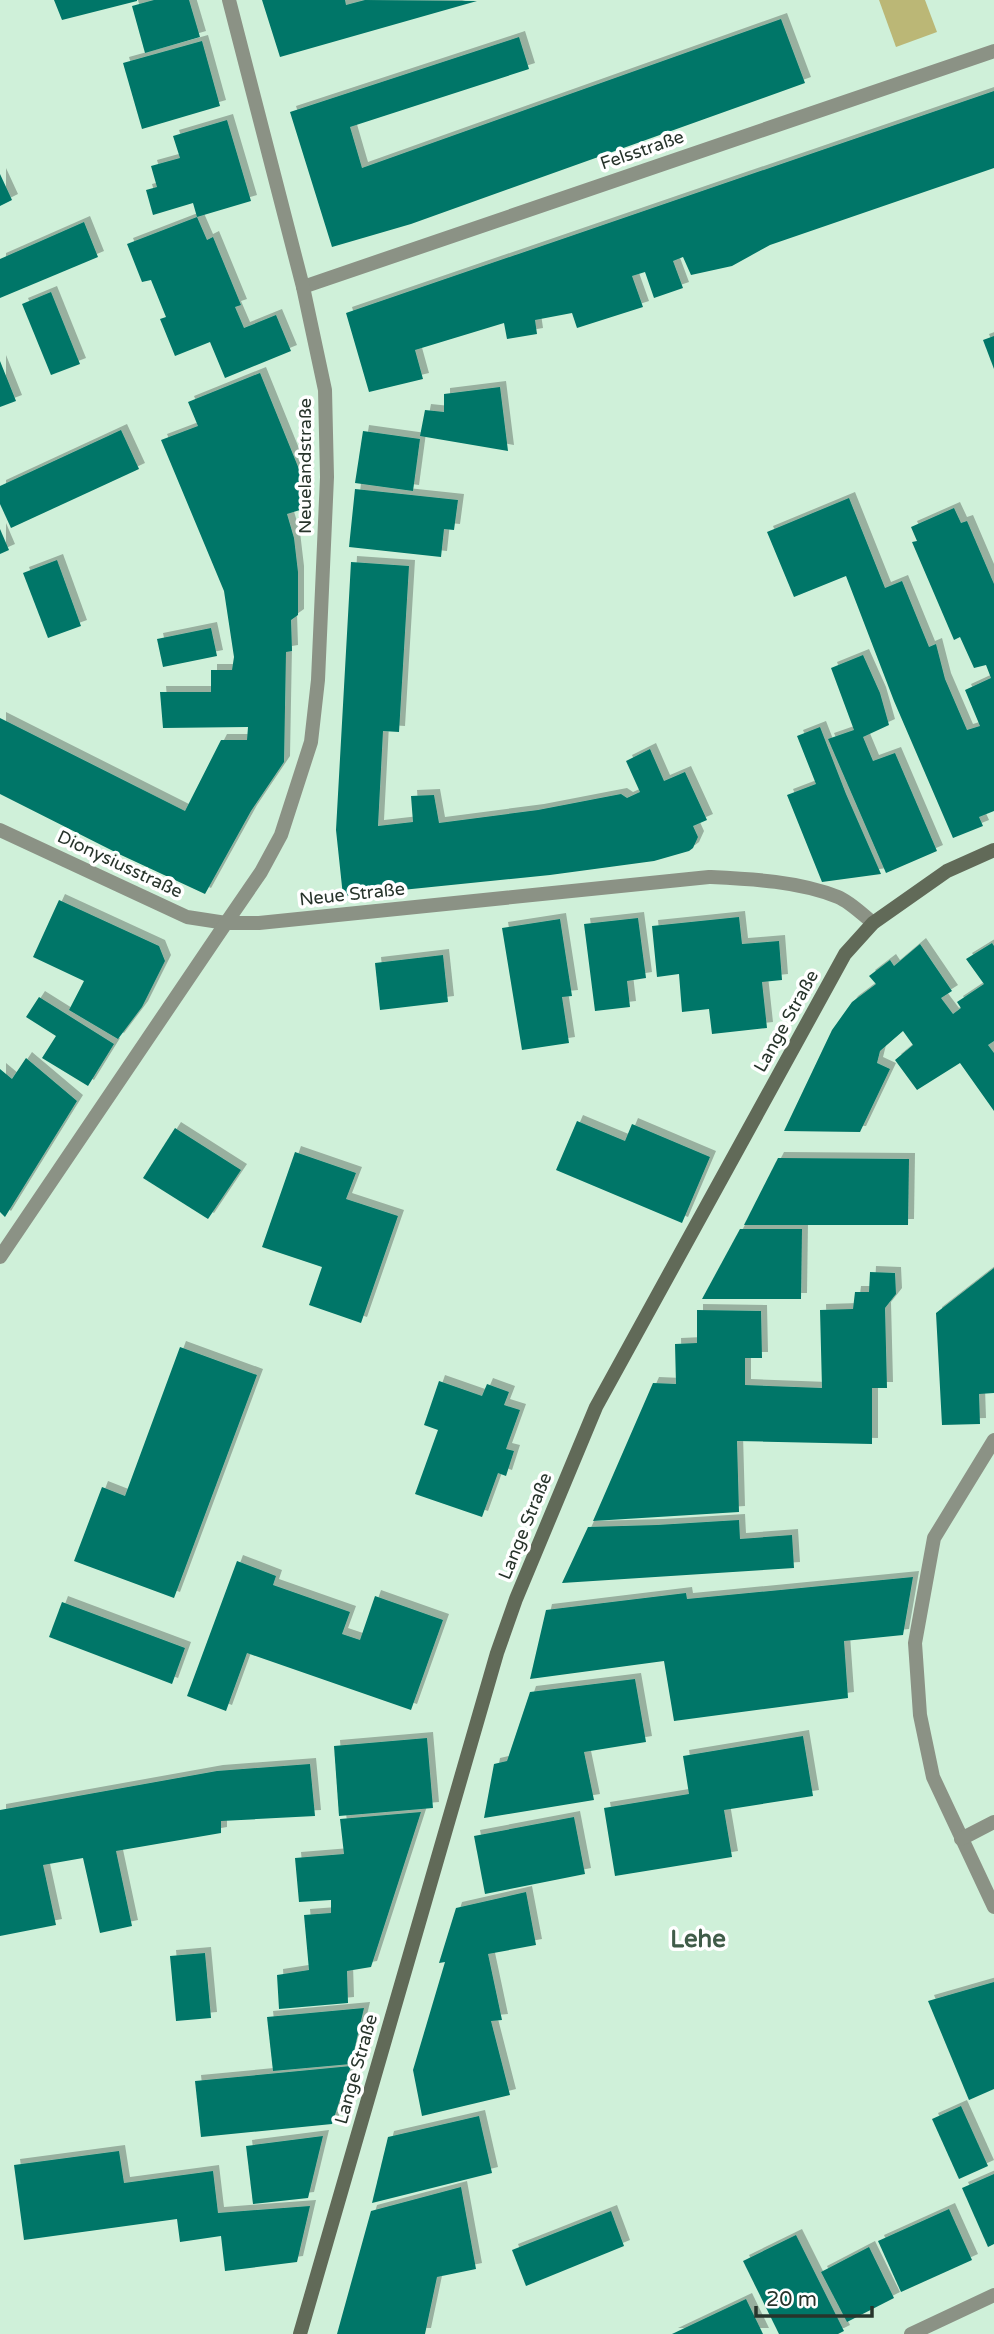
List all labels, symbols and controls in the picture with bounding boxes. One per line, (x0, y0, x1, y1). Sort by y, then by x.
street label: Felsstraße (597, 125, 687, 175)
street label: Neuelandstraße (294, 398, 316, 534)
street label: Dionysiusstraße (54, 825, 186, 903)
street label: Neue Straße (298, 878, 406, 910)
street label: Lange Straße (749, 966, 823, 1076)
street label: Lange Straße (494, 1469, 556, 1583)
district label: Lehe (670, 1925, 726, 1954)
street label: Lange Straße (330, 2011, 382, 2127)
scale bar (756, 2274, 872, 2318)
text: 20 m (766, 2287, 817, 2312)

